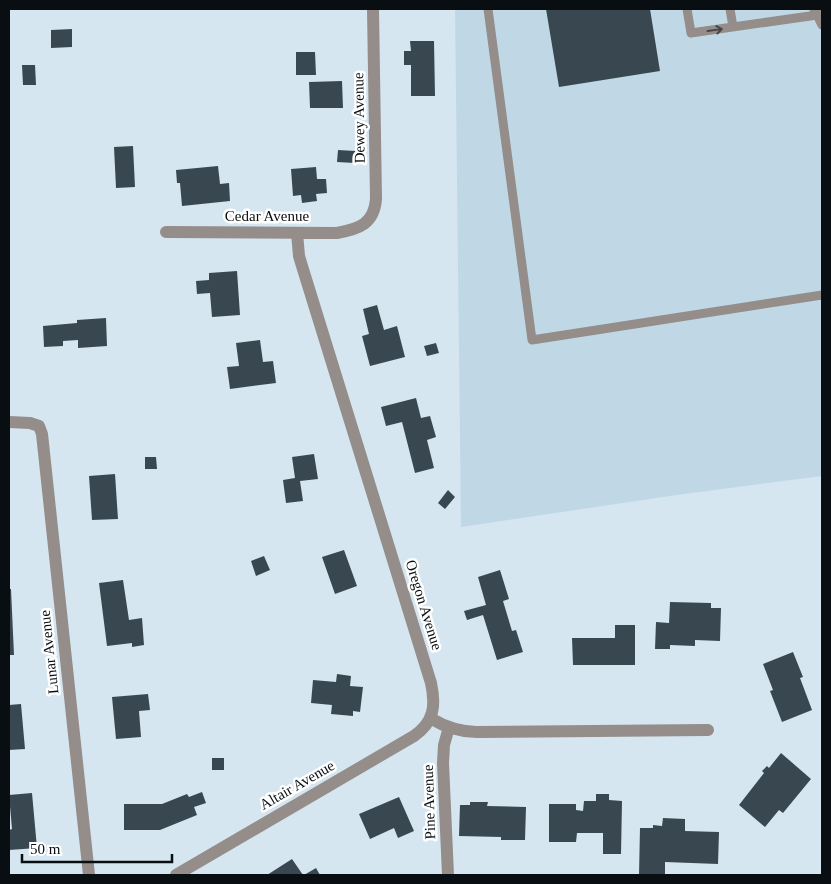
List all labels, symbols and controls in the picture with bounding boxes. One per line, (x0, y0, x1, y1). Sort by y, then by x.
one-way arrow (707, 25, 723, 35)
street label: Dewey Avenue (350, 72, 368, 164)
street label: Cedar Avenue (225, 208, 309, 224)
street label: Oregon Avenue (403, 558, 445, 652)
street label: Lunar Avenue (37, 609, 61, 695)
street label: Altair Avenue (257, 757, 337, 813)
street label: Pine Avenue (420, 764, 438, 840)
scale bar (22, 832, 172, 864)
text: 50 m (30, 841, 61, 857)

